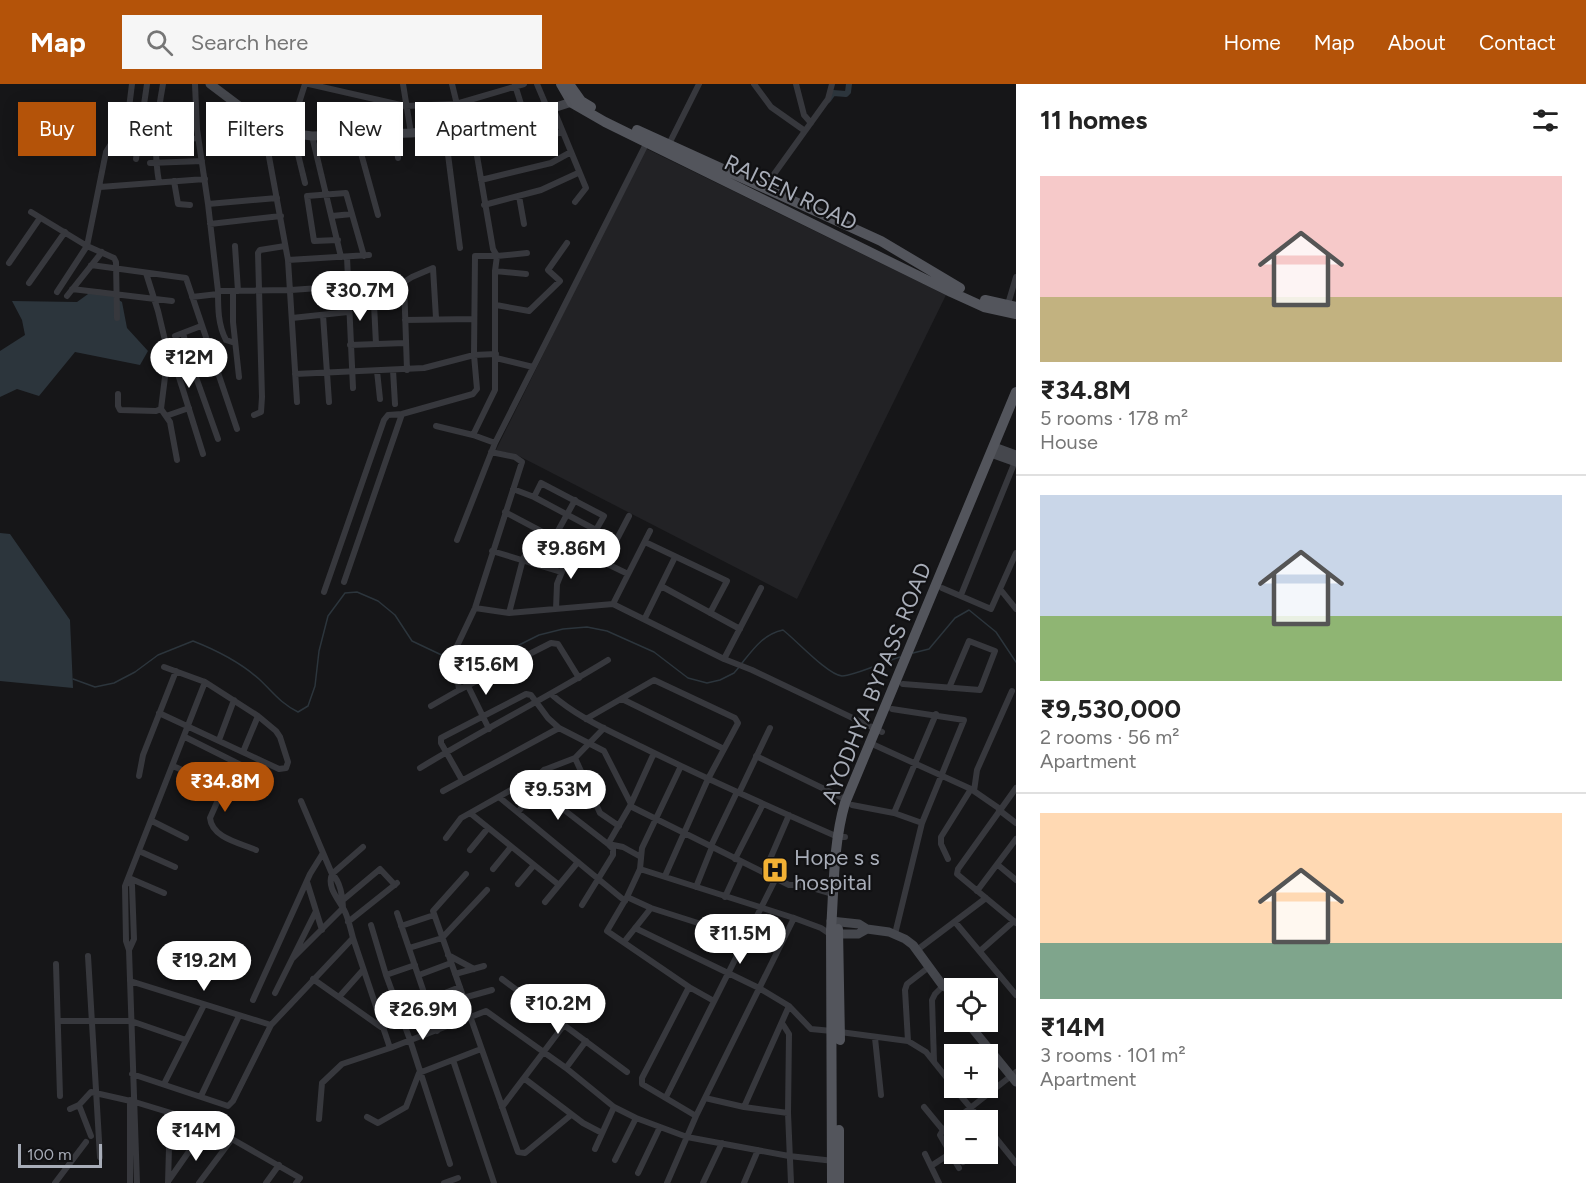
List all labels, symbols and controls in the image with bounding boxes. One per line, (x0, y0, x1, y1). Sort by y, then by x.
search box (122, 15, 542, 69)
text: Map (30, 25, 86, 59)
icon: search (143, 26, 176, 59)
text: Search here (191, 29, 308, 56)
text: Home (1224, 30, 1281, 55)
text: Map (1314, 30, 1355, 55)
text: About (1388, 30, 1446, 55)
text: Contact (1479, 30, 1556, 55)
chip: Buy (18, 102, 96, 156)
chip: Rent (108, 102, 194, 156)
chip: Filters (206, 102, 305, 156)
chip: New (317, 102, 403, 156)
chip: Apartment (415, 102, 558, 156)
text: 11 homes (1040, 104, 1147, 136)
icon: filters (1529, 104, 1562, 137)
street label: RAISEN ROAD (720, 149, 862, 236)
icon: home (1247, 215, 1355, 323)
pin: ₹30.7M (311, 271, 409, 322)
text: ₹30.7M (325, 278, 395, 302)
pin: ₹12M (153, 338, 225, 389)
text: ₹12M (164, 345, 214, 369)
text: ₹34.8M (1040, 374, 1131, 406)
text: 5 rooms · 178 m² (1040, 406, 1188, 430)
text: House (1040, 430, 1098, 454)
pin: ₹9.86M (522, 529, 620, 580)
icon: home (1247, 534, 1355, 642)
text: ₹9.86M (536, 536, 606, 560)
street label: AYODHYA BYPASS ROAD (816, 559, 937, 808)
pin: ₹15.6M (437, 645, 535, 696)
text: ₹15.6M (453, 652, 519, 676)
text: ₹9,530,000 (1040, 693, 1181, 725)
text: 2 rooms · 56 m² (1040, 725, 1179, 749)
text: Apartment (1040, 749, 1137, 773)
pin: ₹34.8M (176, 762, 274, 813)
text: ₹34.8M (190, 769, 260, 793)
pin: ₹9.53M (509, 770, 607, 821)
text: ₹9.53M (524, 777, 592, 801)
place label: Hope s s hospital (794, 844, 880, 896)
icon: home (1247, 852, 1355, 960)
hospital icon: Hope s s hospital (760, 855, 790, 885)
pin: ₹11.5M (691, 914, 789, 965)
text: ₹11.5M (709, 921, 771, 945)
pin: ₹19.2M (155, 941, 253, 992)
text: ₹19.2M (171, 948, 237, 972)
map controls (944, 978, 998, 1164)
button: locate (944, 978, 998, 1032)
pin: ₹10.2M (509, 984, 607, 1035)
pin: ₹26.9M (374, 990, 472, 1041)
text: ₹10.2M (524, 991, 592, 1015)
text: ₹26.9M (389, 997, 457, 1021)
text: ₹14M (1040, 1011, 1105, 1043)
text: 3 rooms · 101 m² (1040, 1043, 1186, 1067)
button: + (944, 1044, 998, 1098)
text: Apartment (1040, 1067, 1137, 1091)
button: − (944, 1110, 998, 1164)
pin: ₹14M (160, 1111, 232, 1162)
text: ₹14M (171, 1118, 221, 1142)
scale bar (18, 1141, 102, 1168)
text: 100 m (27, 1145, 72, 1164)

